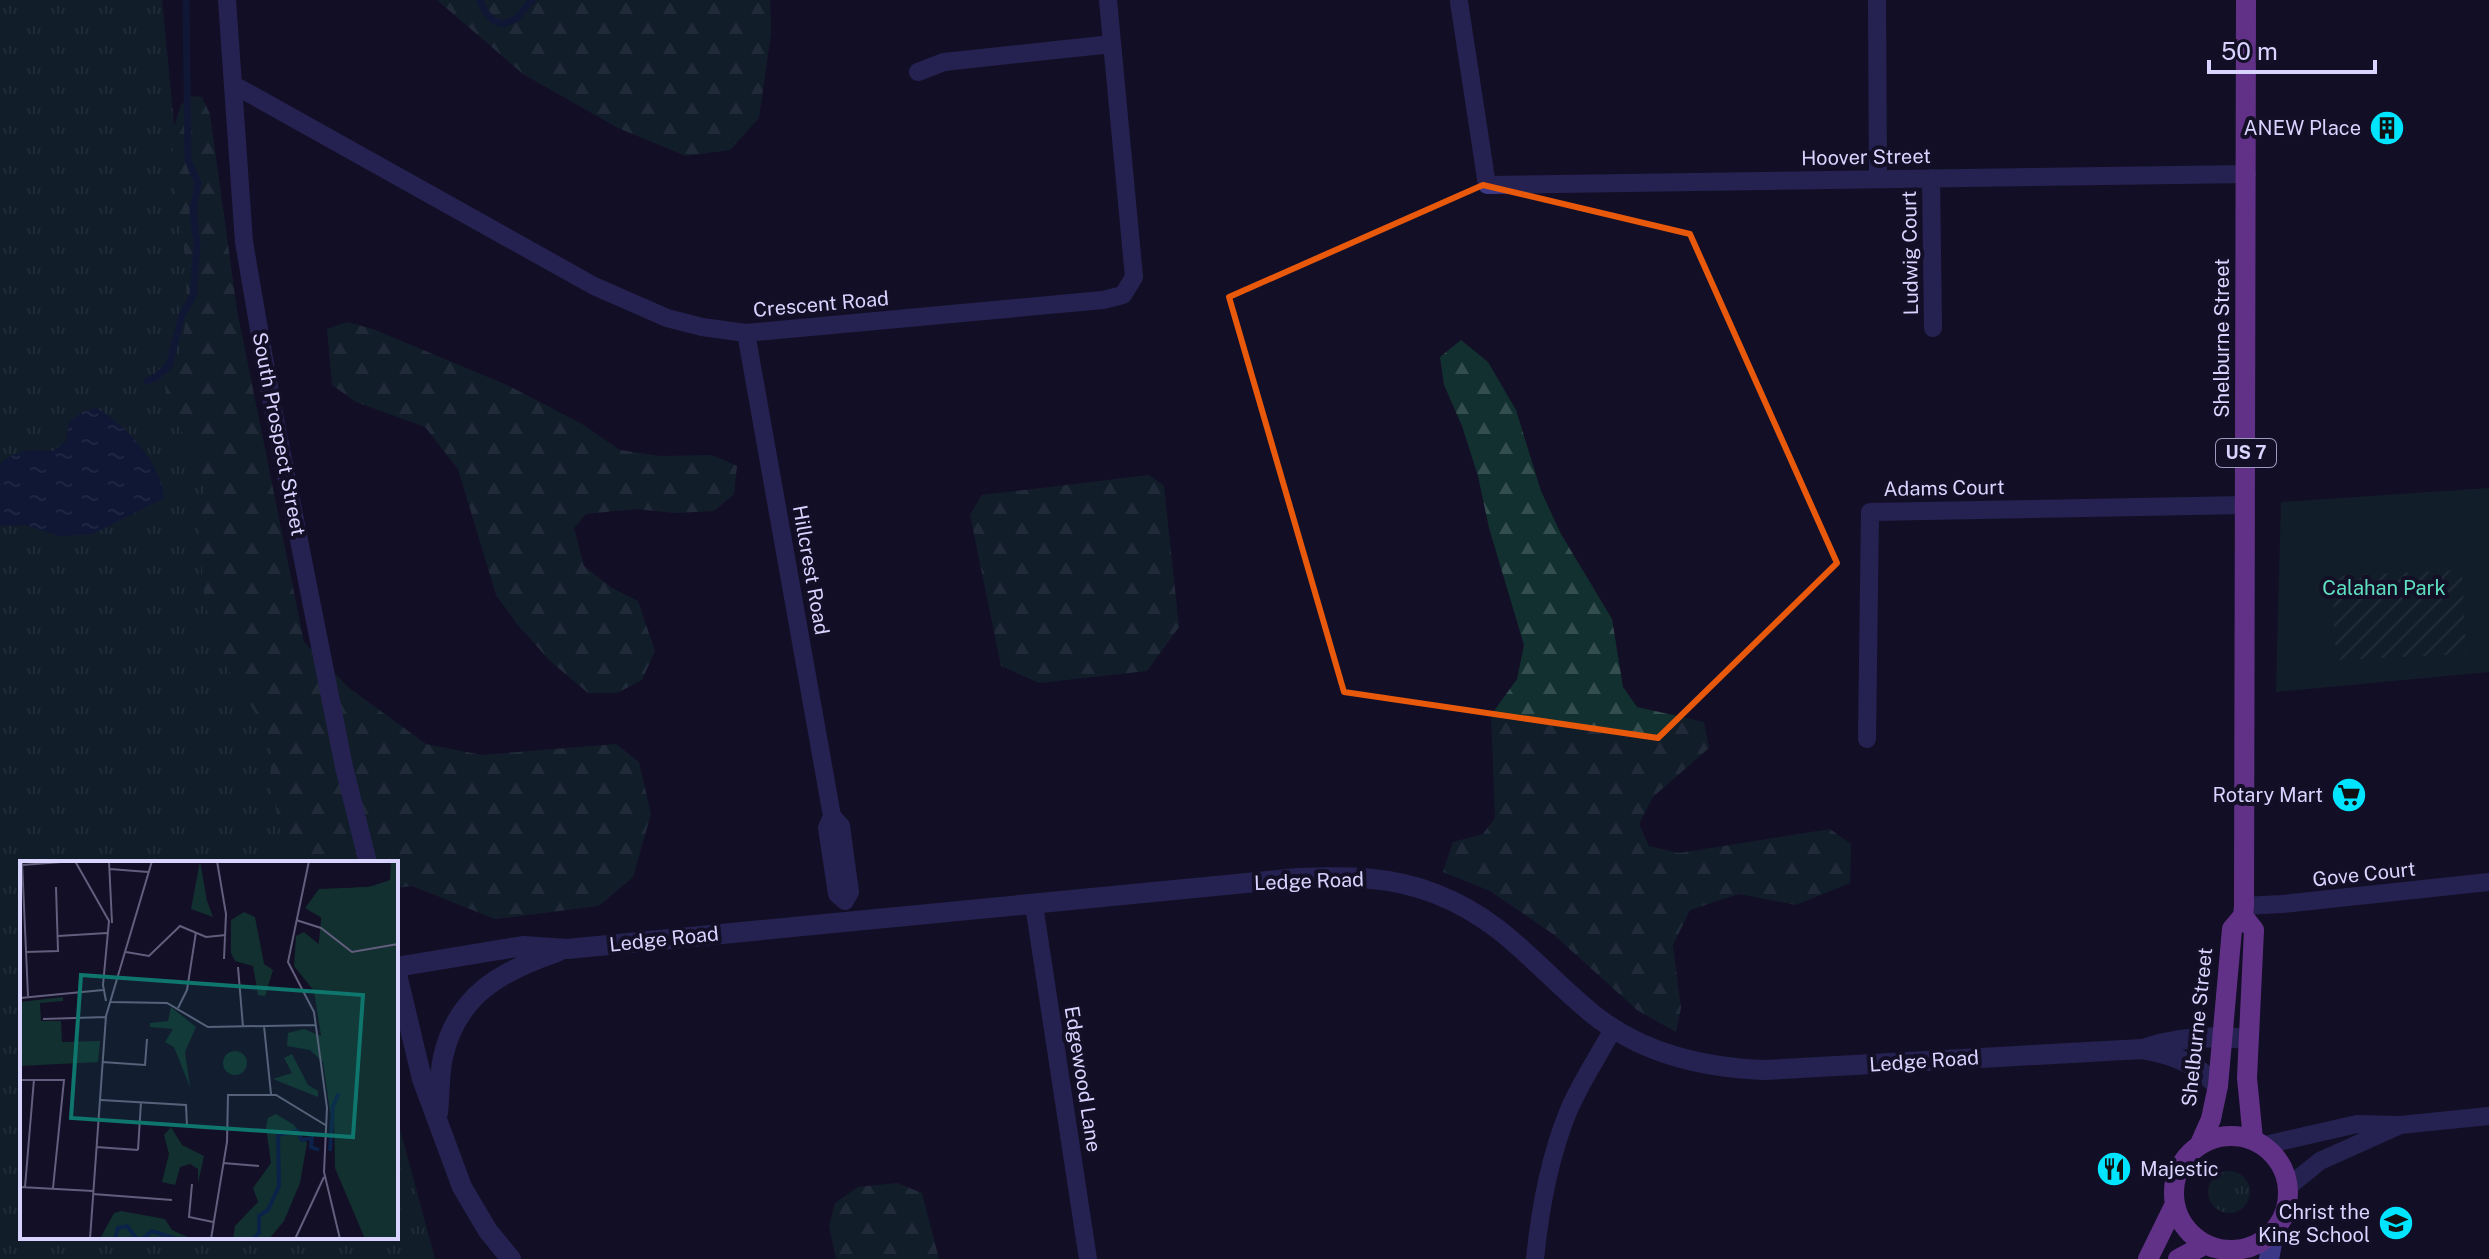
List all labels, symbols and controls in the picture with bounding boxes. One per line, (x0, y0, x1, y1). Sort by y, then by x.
scale bar (2209, 24, 2375, 74)
text: 50 m (2221, 37, 2278, 65)
building icon: ANEW Place (2368, 109, 2406, 147)
place label: ANEW Place (2243, 116, 2361, 140)
street label: Hoover Street (1801, 144, 1931, 170)
street label: Ludwig Court (1897, 190, 1923, 316)
street label: Shelburne Street (2210, 258, 2234, 418)
street label: Crescent Road (752, 286, 890, 322)
street label: South Prospect Street (247, 330, 311, 538)
road number: US 7 (2216, 439, 2276, 467)
street label: Adams Court (1883, 475, 2005, 501)
street label: Hillcrest Road (788, 503, 834, 637)
park label: Calahan Park (2322, 576, 2446, 600)
supermarket icon: Rotary Mart (2330, 776, 2368, 814)
place label: Rotary Mart (2213, 783, 2323, 807)
street label: Gove Court (2311, 857, 2417, 891)
inset map (20, 861, 398, 1239)
street label: Ledge Road (1254, 867, 1364, 895)
street label: Ledge Road (608, 921, 720, 957)
street label: Shelburne Street (2177, 946, 2217, 1108)
street label: Edgewood Lane (1060, 1004, 1106, 1154)
street label: Ledge Road (1868, 1045, 1980, 1077)
restaurant icon: Majestic (2095, 1150, 2133, 1188)
place label: Majestic (2140, 1157, 2219, 1181)
place label: Christ the King School (2258, 1200, 2370, 1247)
school or university icon: Christ the King School (2377, 1204, 2415, 1242)

